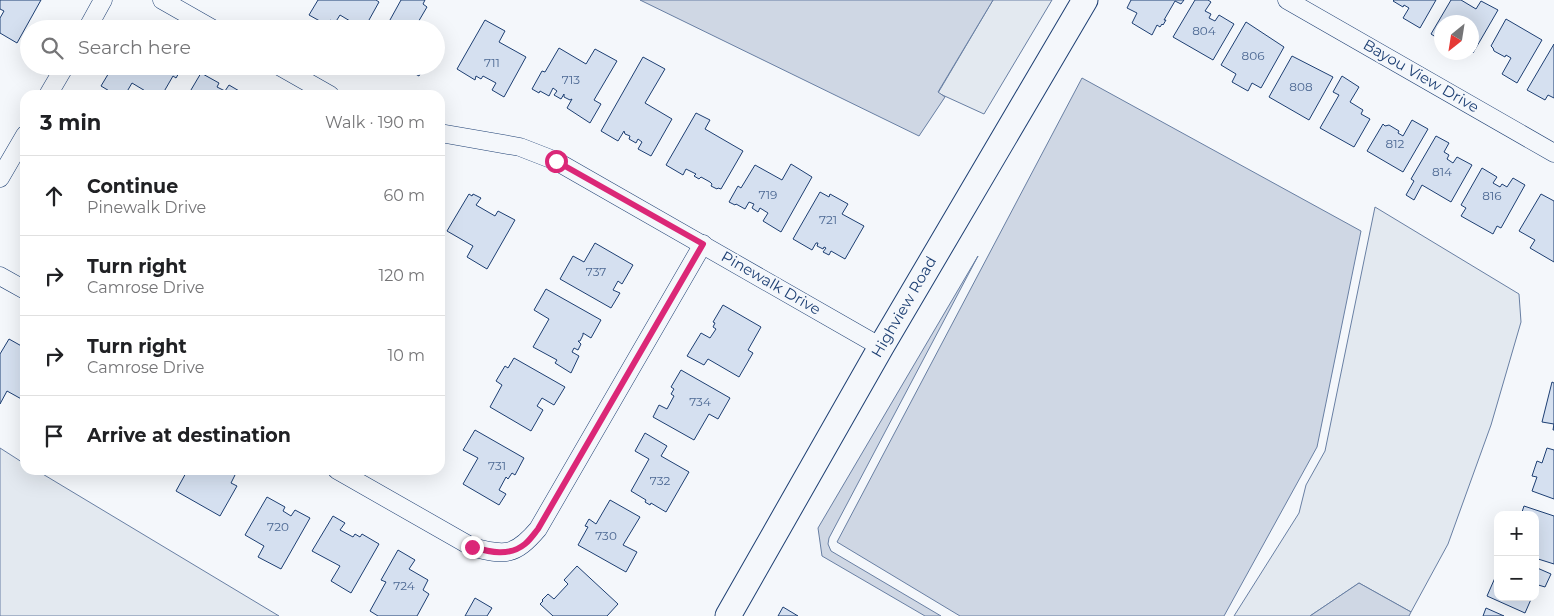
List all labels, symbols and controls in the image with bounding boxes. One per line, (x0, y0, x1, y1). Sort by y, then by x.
north arrow (1434, 15, 1479, 60)
search box (20, 20, 445, 75)
house number: 804 (1192, 23, 1216, 38)
icon: search (38, 34, 66, 62)
street label: Bayou View Drive (1360, 35, 1483, 116)
text: Search here (78, 36, 191, 59)
house number: 806 (1242, 48, 1264, 63)
house number: 711 (484, 55, 500, 70)
house number: 713 (562, 72, 580, 87)
house number: 808 (1289, 79, 1313, 94)
text: 3 min (40, 110, 101, 135)
text: Walk · 190 m (325, 113, 425, 132)
house number: 812 (1386, 136, 1405, 151)
route start (545, 150, 568, 173)
house number: 814 (1432, 164, 1452, 179)
text: Continue (87, 175, 178, 198)
icon: ahead (40, 182, 68, 210)
text: 60 m (383, 186, 425, 205)
house number: 719 (759, 187, 777, 202)
house number: 816 (1482, 188, 1502, 203)
text: Pinewalk Drive (87, 198, 206, 217)
house number: 721 (819, 212, 837, 227)
street label: Pinewalk Drive (718, 246, 824, 319)
street label: Highview Road (867, 253, 940, 361)
text: Turn right (87, 255, 187, 278)
icon: right (40, 262, 68, 290)
house number: 737 (586, 264, 606, 279)
text: 120 m (378, 266, 425, 285)
text: Camrose Drive (87, 278, 204, 297)
text: Turn right (87, 335, 187, 358)
icon: right (40, 342, 68, 370)
text: 10 m (387, 346, 425, 365)
text: Camrose Drive (87, 358, 204, 377)
house number: 734 (689, 394, 711, 409)
icon: arrive (40, 422, 68, 450)
text: Arrive at destination (87, 424, 291, 447)
house number: 731 (488, 458, 506, 473)
house number: 732 (650, 473, 670, 488)
map controls (1494, 511, 1539, 601)
button: + (1494, 511, 1539, 556)
house number: 720 (267, 519, 289, 534)
house number: 730 (595, 528, 617, 543)
route end (461, 536, 484, 559)
button: − (1494, 556, 1539, 601)
house number: 724 (393, 578, 415, 593)

